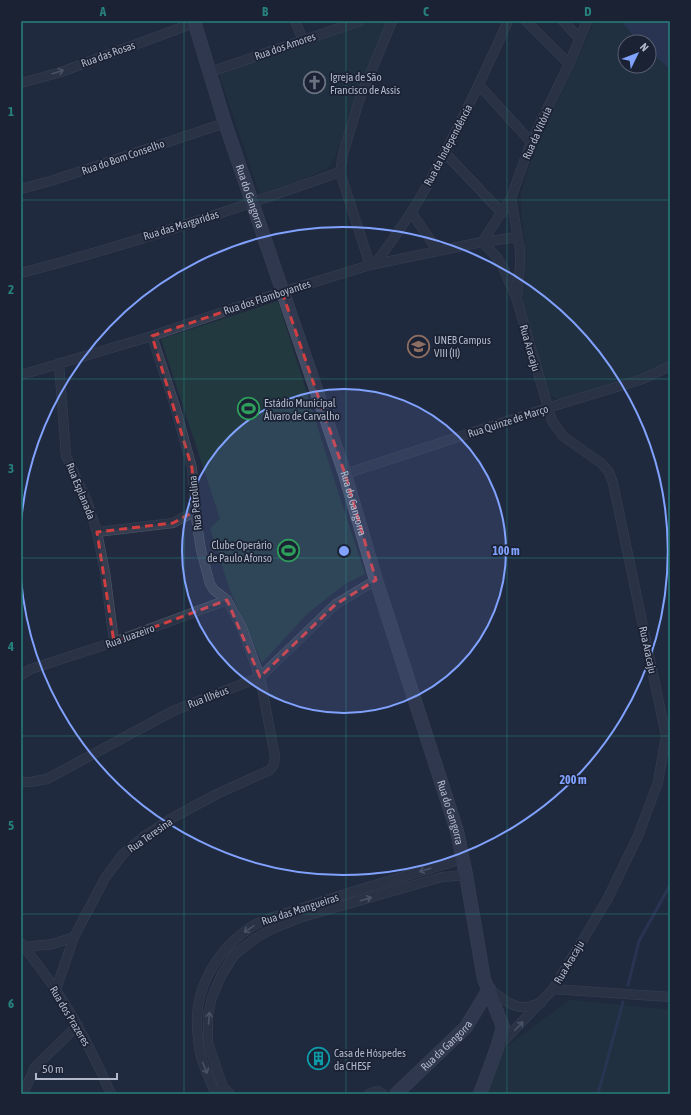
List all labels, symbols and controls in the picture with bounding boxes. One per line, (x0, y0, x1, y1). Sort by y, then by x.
text: A (99, 4, 107, 19)
text: B (262, 4, 269, 19)
text: C (423, 4, 429, 19)
text: D (584, 4, 592, 19)
street label: Rua dos Amores (253, 30, 317, 62)
north arrow (617, 34, 657, 74)
street label: Rua das Rosas (79, 39, 137, 69)
text: N (638, 41, 651, 54)
one-way arrow (52, 68, 65, 75)
church icon: Igreja de São Francisco de Assis (302, 70, 328, 96)
place label: Igreja de São Francisco de Assis (330, 71, 400, 96)
street label: Rua da Independência (421, 102, 475, 188)
text: 1 (8, 104, 14, 119)
street label: Rua da Vitória (520, 105, 554, 161)
street label: Rua do Bom Conselho (80, 137, 166, 177)
street label: Rua do Gangorra (234, 163, 267, 230)
street label: Rua das Margaridas (142, 208, 220, 242)
street label: Rua dos Flamboyantes (222, 277, 312, 317)
text: 2 (8, 282, 14, 297)
street label: Rua Aracaju (518, 323, 542, 373)
school or university icon: UNEB Campus VIII (II) (405, 333, 431, 359)
place label: UNEB Campus VIII (II) (434, 334, 491, 359)
sports icon: Estádio Municipal Álvaro de Carvalho (235, 396, 261, 422)
place label: Estádio Municipal Álvaro de Carvalho (264, 397, 340, 422)
street label: Rua Quinze de Março (466, 402, 550, 440)
text: 3 (8, 461, 14, 476)
street label: Rua Esplanada (64, 461, 98, 521)
street label: Rua do Gangorra (338, 469, 369, 537)
street label: Rua Petrolina (186, 475, 204, 531)
sports icon: Clube Operário de Paulo Afonso (275, 538, 301, 564)
place label: Clube Operário de Paulo Afonso (207, 539, 272, 564)
centre of rings (337, 544, 351, 558)
text: 100 m (492, 544, 520, 558)
street label: Rua Juazeiro (104, 622, 156, 650)
street label: Rua Aracaju (637, 625, 659, 675)
text: 4 (7, 639, 14, 654)
street label: Rua Ilhéus (186, 684, 230, 710)
text: 200 m (559, 773, 587, 787)
street label: Rua do Gangorra (435, 779, 466, 846)
street label: Rua Teresina (125, 815, 175, 855)
text: 5 (8, 818, 14, 833)
one-way arrow (418, 867, 431, 874)
street label: Rua das Mangueiras (260, 891, 340, 927)
one-way arrow (359, 895, 372, 902)
one-way arrow (243, 925, 254, 933)
street label: Rua Aracaju (551, 938, 587, 986)
street label: Rua dos Prazeres (47, 984, 93, 1048)
text: 6 (8, 996, 14, 1011)
one-way arrow (205, 1012, 212, 1025)
street label: Rua da Gangorra (418, 1018, 474, 1073)
one-way arrow (514, 1021, 524, 1031)
building icon: Casa de Hóspedes da CHESF (306, 1046, 332, 1072)
place label: Casa de Hóspedes da CHESF (334, 1047, 406, 1072)
scale bar (36, 1055, 117, 1081)
text: 50 m (42, 1062, 64, 1076)
one-way arrow (201, 1062, 209, 1074)

